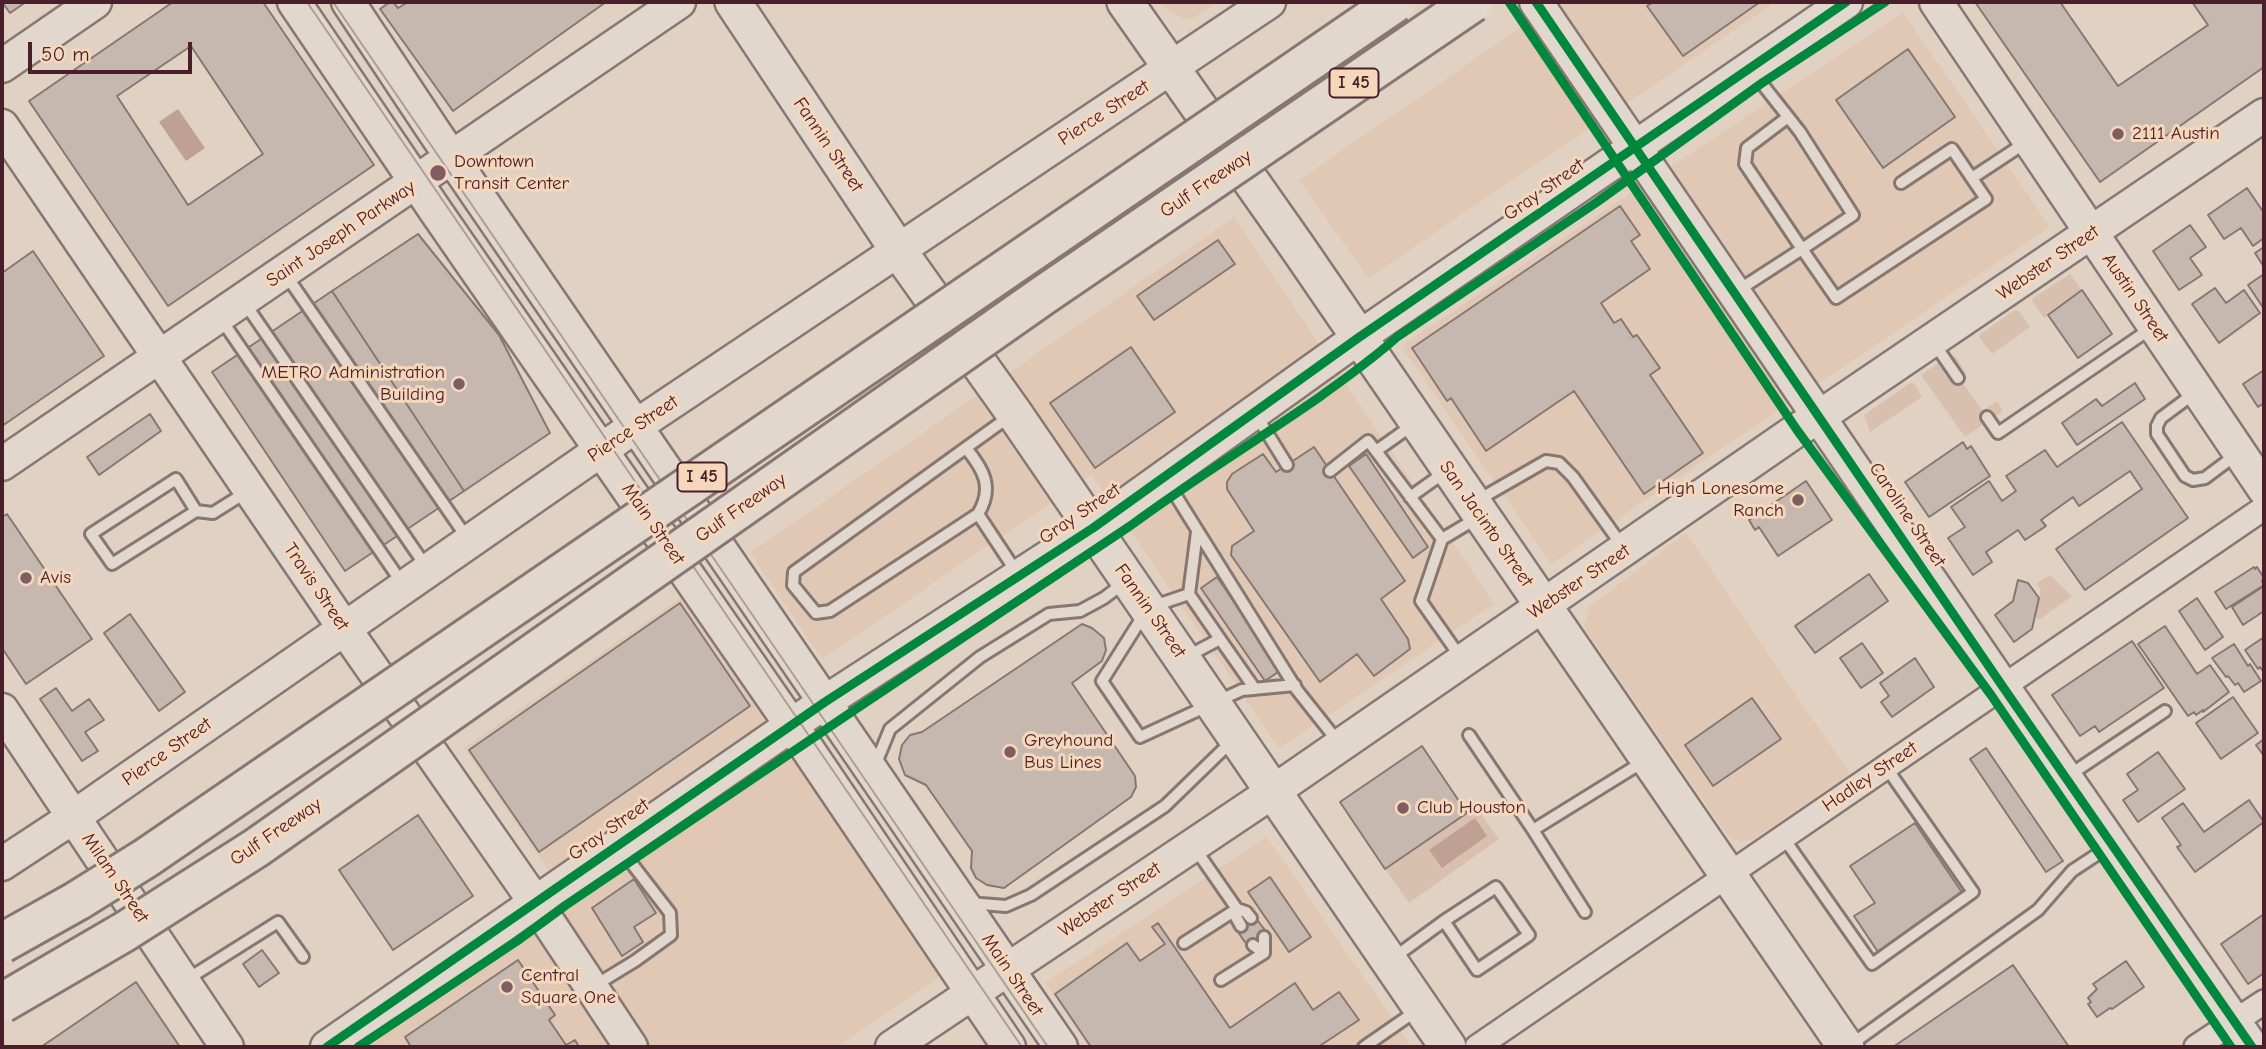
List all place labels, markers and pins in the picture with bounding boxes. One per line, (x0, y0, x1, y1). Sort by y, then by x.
place label: 2111 Austin (2132, 123, 2220, 145)
marker: 2111 Austin (2110, 126, 2126, 142)
place label: Downtown Transit Center (454, 151, 569, 195)
marker: Downtown Transit Center (428, 163, 448, 183)
place label: METRO Administration Building (261, 362, 445, 406)
marker: METRO Administration Building (451, 376, 467, 392)
place label: High Lonesome Ranch (1657, 478, 1784, 522)
marker: High Lonesome Ranch (1790, 492, 1806, 508)
place label: Avis (40, 567, 71, 589)
marker: Avis (18, 570, 34, 586)
place label: Greyhound Bus Lines (1024, 730, 1113, 774)
marker: Greyhound Bus Lines (1002, 744, 1018, 760)
place label: Club Houston (1417, 797, 1526, 819)
marker: Club Houston (1395, 800, 1411, 816)
place label: Central Square One (521, 965, 616, 1009)
marker: Central Square One (499, 979, 515, 995)

